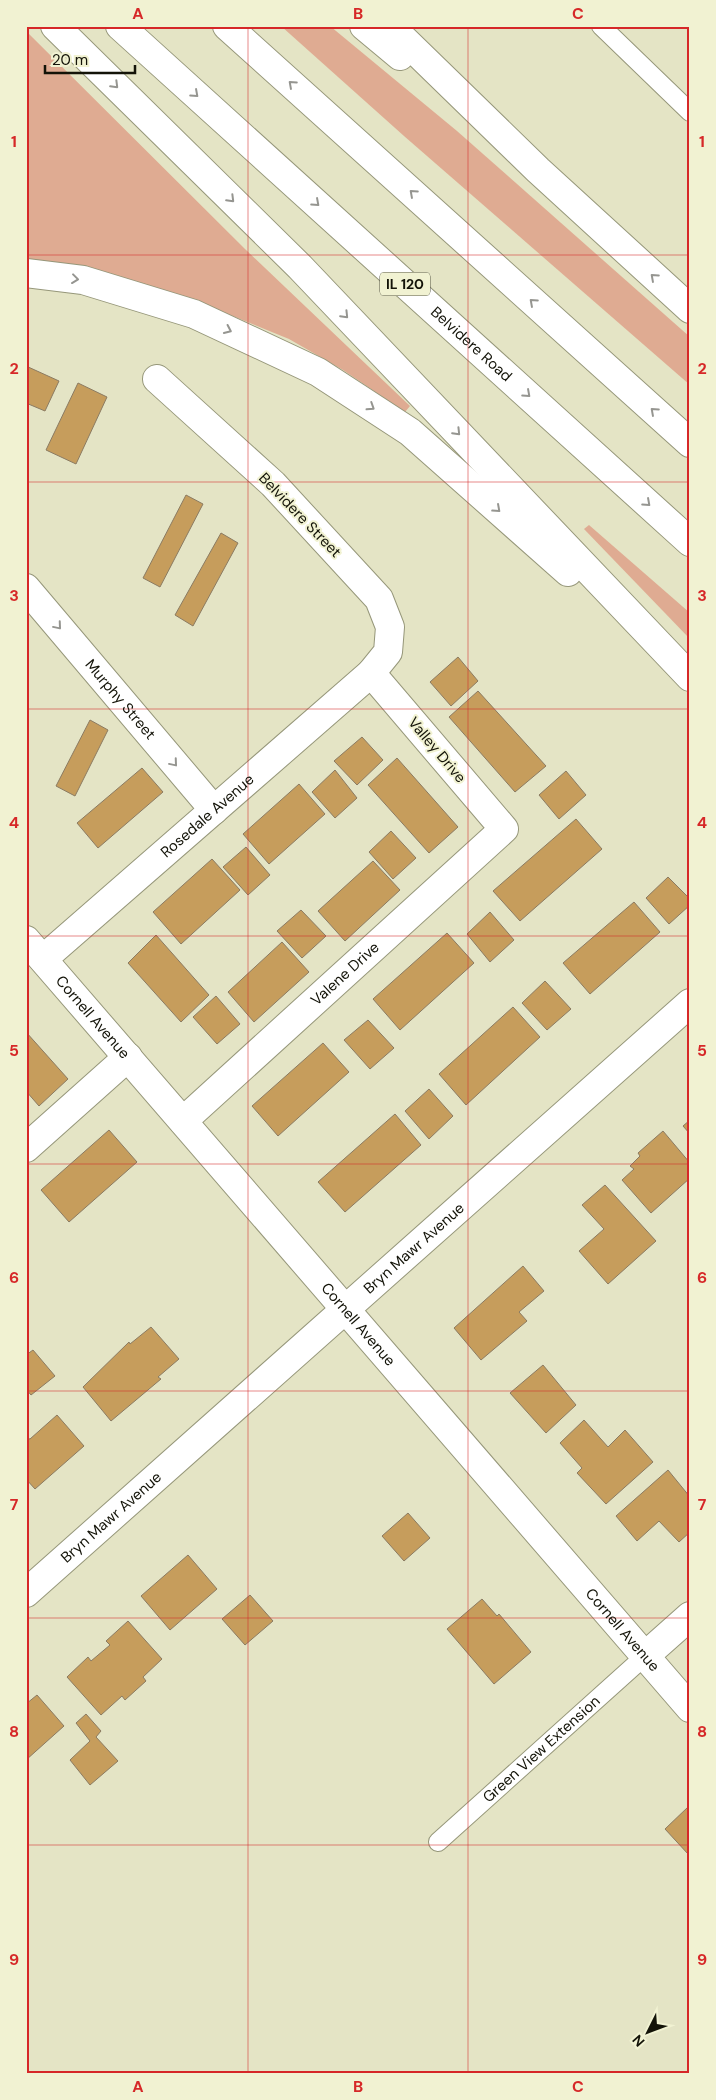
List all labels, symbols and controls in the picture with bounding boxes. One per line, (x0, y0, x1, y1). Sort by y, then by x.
text: A (132, 3, 144, 24)
text: B (353, 3, 363, 24)
text: C (572, 3, 584, 24)
scale bar (45, 42, 135, 74)
text: 20 m (52, 50, 88, 70)
one-way arrow (109, 79, 118, 88)
one-way arrow (289, 80, 298, 89)
one-way arrow (190, 88, 199, 97)
text: 1 (11, 131, 17, 152)
text: 1 (699, 131, 705, 152)
one-way arrow (409, 189, 418, 198)
one-way arrow (225, 193, 234, 202)
one-way arrow (310, 197, 319, 206)
road number: IL 120 (380, 272, 430, 296)
one-way arrow (71, 273, 79, 284)
one-way arrow (650, 273, 659, 282)
one-way arrow (530, 299, 539, 308)
street label: Belvidere Road (426, 302, 516, 386)
one-way arrow (339, 309, 348, 318)
one-way arrow (223, 324, 232, 334)
text: 2 (9, 358, 19, 379)
text: 2 (697, 358, 707, 379)
one-way arrow (521, 388, 530, 397)
one-way arrow (365, 401, 375, 410)
one-way arrow (650, 408, 659, 417)
one-way arrow (451, 427, 460, 436)
street label: Belvidere Street (254, 468, 346, 562)
one-way arrow (642, 498, 651, 507)
one-way arrow (491, 503, 500, 512)
text: 3 (9, 585, 19, 606)
text: 3 (697, 585, 707, 606)
one-way arrow (52, 620, 61, 629)
street label: Murphy Street (81, 655, 160, 744)
street label: Valley Drive (404, 713, 470, 787)
one-way arrow (168, 757, 177, 766)
street label: Rosedale Avenue (156, 769, 258, 862)
text: 4 (9, 812, 19, 833)
text: 4 (697, 812, 707, 833)
street label: Valene Drive (306, 937, 384, 1010)
street label: Cornell Avenue (51, 971, 134, 1063)
text: 5 (9, 1040, 19, 1061)
text: 5 (697, 1040, 707, 1061)
street label: Bryn Mawr Avenue (359, 1198, 469, 1298)
text: 6 (9, 1267, 19, 1288)
text: 6 (697, 1267, 707, 1288)
street label: Cornell Avenue (317, 1278, 400, 1370)
street label: Bryn Mawr Avenue (57, 1467, 166, 1567)
text: 7 (10, 1494, 19, 1515)
text: 7 (698, 1494, 707, 1515)
street label: Cornell Avenue (581, 1584, 664, 1676)
street label: Green View Extension (479, 1691, 604, 1807)
text: 8 (9, 1721, 19, 1742)
text: 8 (697, 1721, 707, 1742)
text: 9 (9, 1949, 19, 1970)
text: 9 (697, 1949, 707, 1970)
north arrow (624, 2008, 674, 2058)
text: N (628, 2031, 648, 2051)
text: A (132, 2076, 144, 2097)
text: B (353, 2076, 363, 2097)
text: C (572, 2076, 584, 2097)

